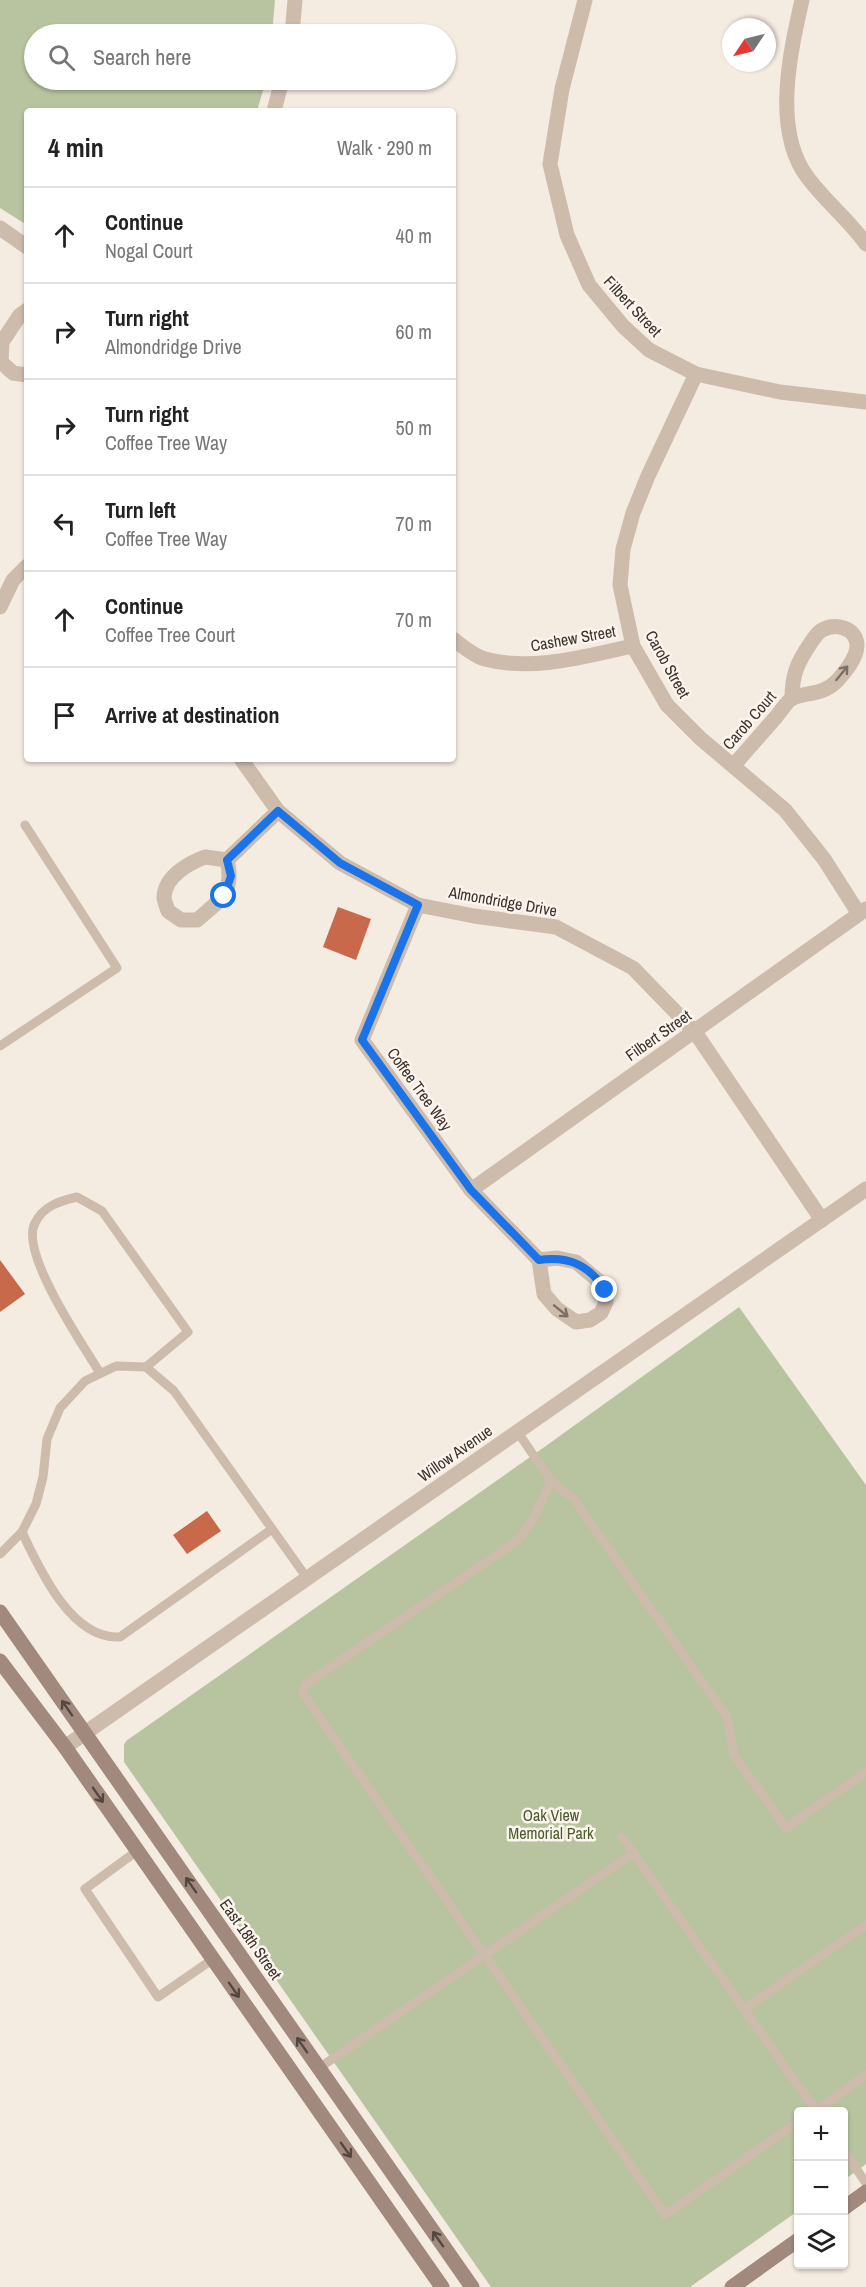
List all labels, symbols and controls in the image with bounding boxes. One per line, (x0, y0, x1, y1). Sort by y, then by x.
north arrow (722, 18, 776, 72)
search box (24, 24, 456, 90)
icon: search (45, 41, 78, 74)
text: Search here (93, 42, 191, 72)
text: 4 min (48, 130, 104, 165)
text: Walk · 290 m (337, 134, 432, 161)
text: Continue (105, 207, 183, 237)
icon: ahead (48, 219, 81, 252)
text: 40 m (396, 222, 432, 249)
text: Nogal Court (105, 237, 193, 264)
street label: Filbert Street (599, 271, 667, 341)
text: Turn right (105, 303, 189, 333)
icon: right (48, 315, 81, 348)
text: 60 m (396, 318, 432, 345)
text: Almondridge Drive (105, 333, 242, 360)
text: Turn right (105, 399, 189, 429)
icon: right (48, 411, 81, 444)
text: 50 m (396, 414, 432, 441)
text: Coffee Tree Way (105, 429, 227, 456)
text: Turn left (105, 495, 176, 525)
icon: left (48, 507, 81, 540)
text: 70 m (396, 510, 432, 537)
text: Coffee Tree Way (105, 525, 227, 552)
text: Continue (105, 591, 183, 621)
icon: ahead (48, 603, 81, 636)
text: 70 m (396, 606, 432, 633)
street label: Cashew Street (529, 620, 618, 656)
text: Coffee Tree Court (105, 621, 235, 648)
street label: Carob Street (640, 626, 696, 702)
one-way arrow (836, 665, 849, 681)
street label: Carob Court (717, 686, 781, 754)
icon: arrive (48, 699, 81, 732)
text: Arrive at destination (105, 700, 279, 730)
street label: Almondridge Drive (446, 880, 559, 921)
route start (210, 882, 236, 908)
street label: Filbert Street (621, 1004, 696, 1066)
street label: Coffee Tree Way (382, 1043, 458, 1135)
route end (591, 1276, 617, 1302)
one-way arrow (553, 1304, 569, 1317)
street label: Willow Avenue (414, 1419, 496, 1487)
one-way arrow (61, 1700, 73, 1716)
one-way arrow (92, 1787, 105, 1803)
park label: Oak View Memorial Park (508, 1804, 594, 1844)
one-way arrow (185, 1877, 197, 1894)
street label: East 18th Street (215, 1894, 287, 1984)
one-way arrow (228, 1981, 240, 1997)
one-way arrow (296, 2037, 308, 2053)
map controls (794, 2107, 848, 2269)
button: + (794, 2107, 848, 2161)
one-way arrow (340, 2141, 352, 2157)
button: − (794, 2161, 848, 2215)
button: layers (794, 2215, 848, 2269)
one-way arrow (432, 2231, 444, 2248)

